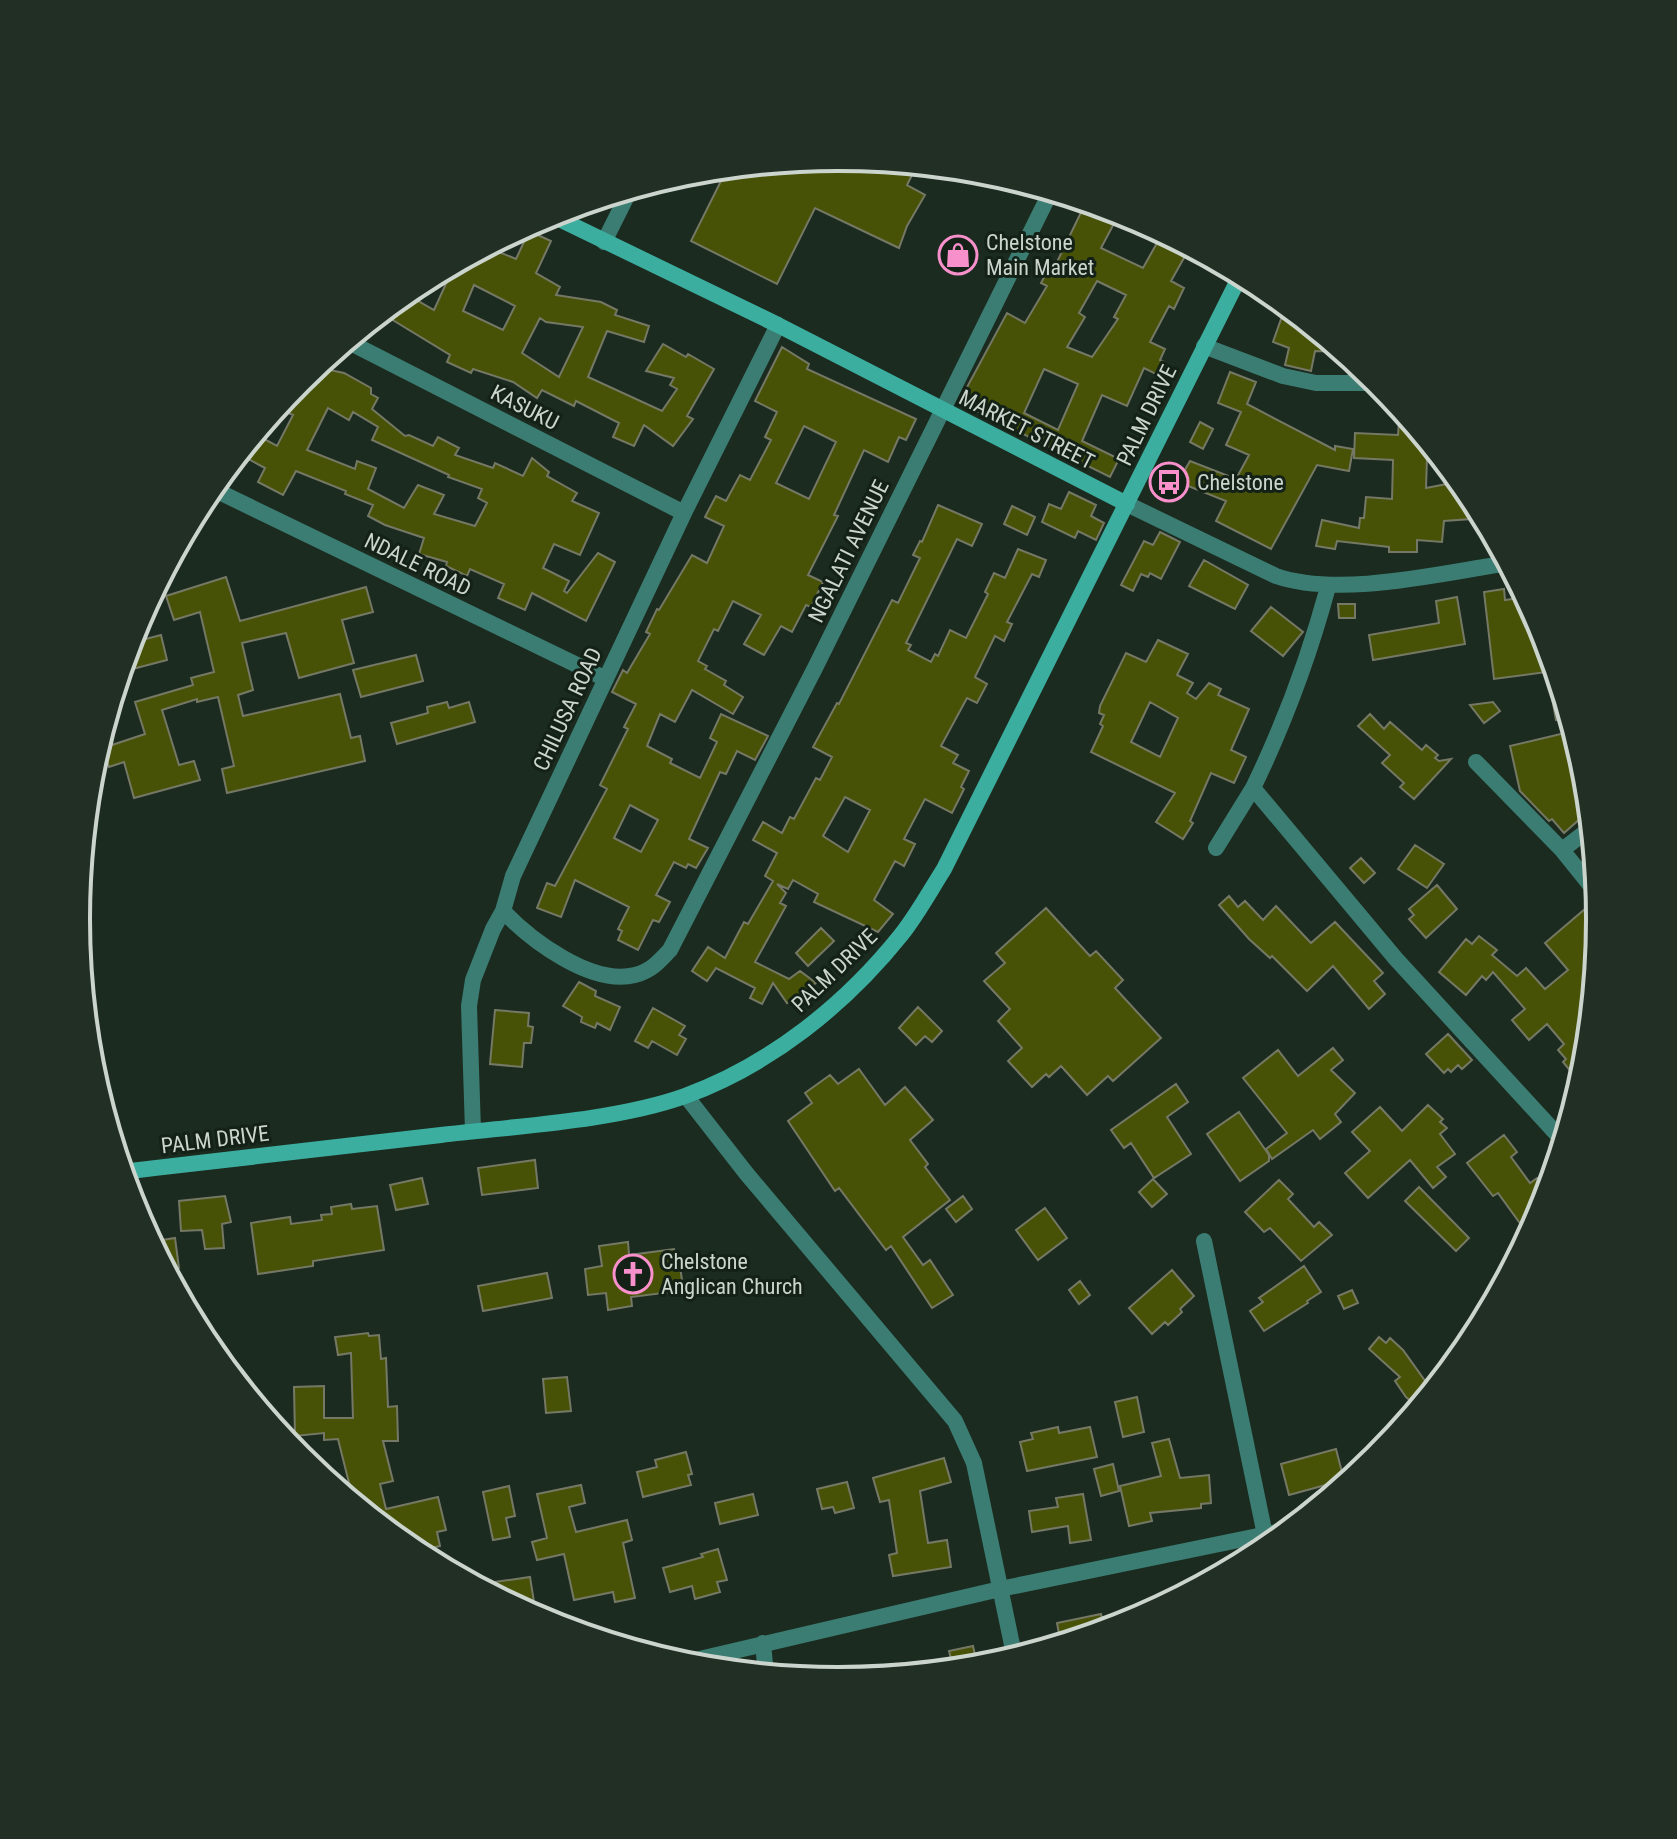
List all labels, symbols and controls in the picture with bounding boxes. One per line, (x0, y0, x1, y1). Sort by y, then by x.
place label: Chelstone Main Market (986, 230, 1094, 280)
shop icon: Chelstone Main Market (937, 234, 979, 276)
street label: PALM DRIVE (1111, 361, 1181, 469)
street label: KASUKU (487, 380, 563, 435)
street label: MARKET STREET (955, 385, 1099, 474)
bus stop icon: Chelstone (1148, 461, 1190, 503)
place label: Chelstone (1197, 470, 1284, 495)
street label: NGALATI AVENUE (803, 476, 894, 626)
street label: NDALE ROAD (361, 528, 475, 601)
street label: CHILUSA ROAD (528, 644, 607, 775)
street label: PALM DRIVE (787, 924, 882, 1017)
street label: PALM DRIVE (160, 1120, 271, 1159)
place label: Chelstone Anglican Church (661, 1249, 803, 1299)
church icon: Chelstone Anglican Church (612, 1253, 654, 1295)

